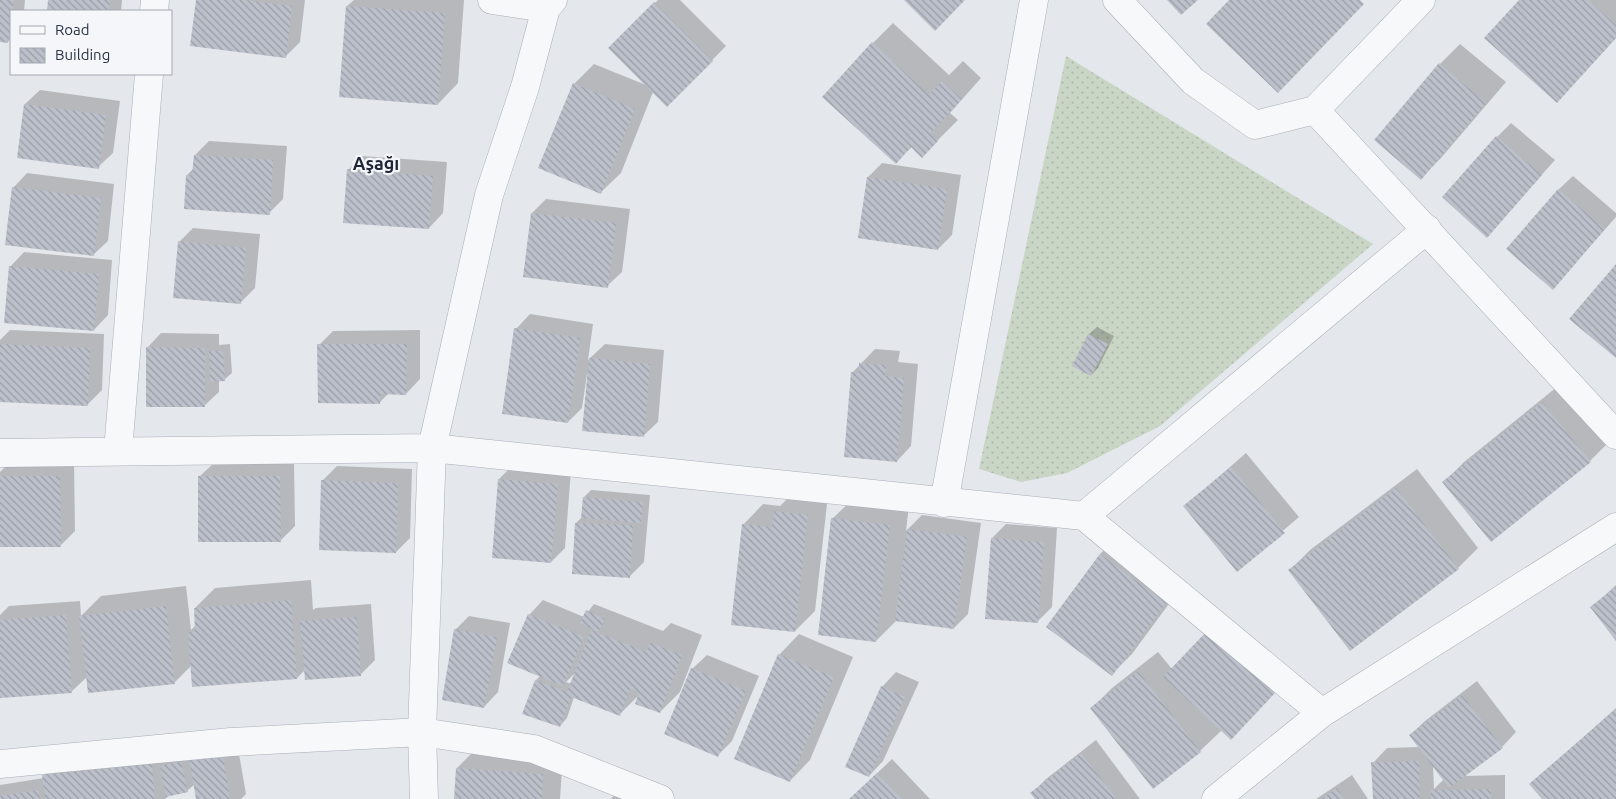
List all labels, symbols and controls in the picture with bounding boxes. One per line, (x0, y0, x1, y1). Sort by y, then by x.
legend (10, 10, 172, 75)
text: Road (55, 21, 90, 38)
text: Building (55, 46, 110, 63)
district label: Aşağı (353, 153, 399, 174)

